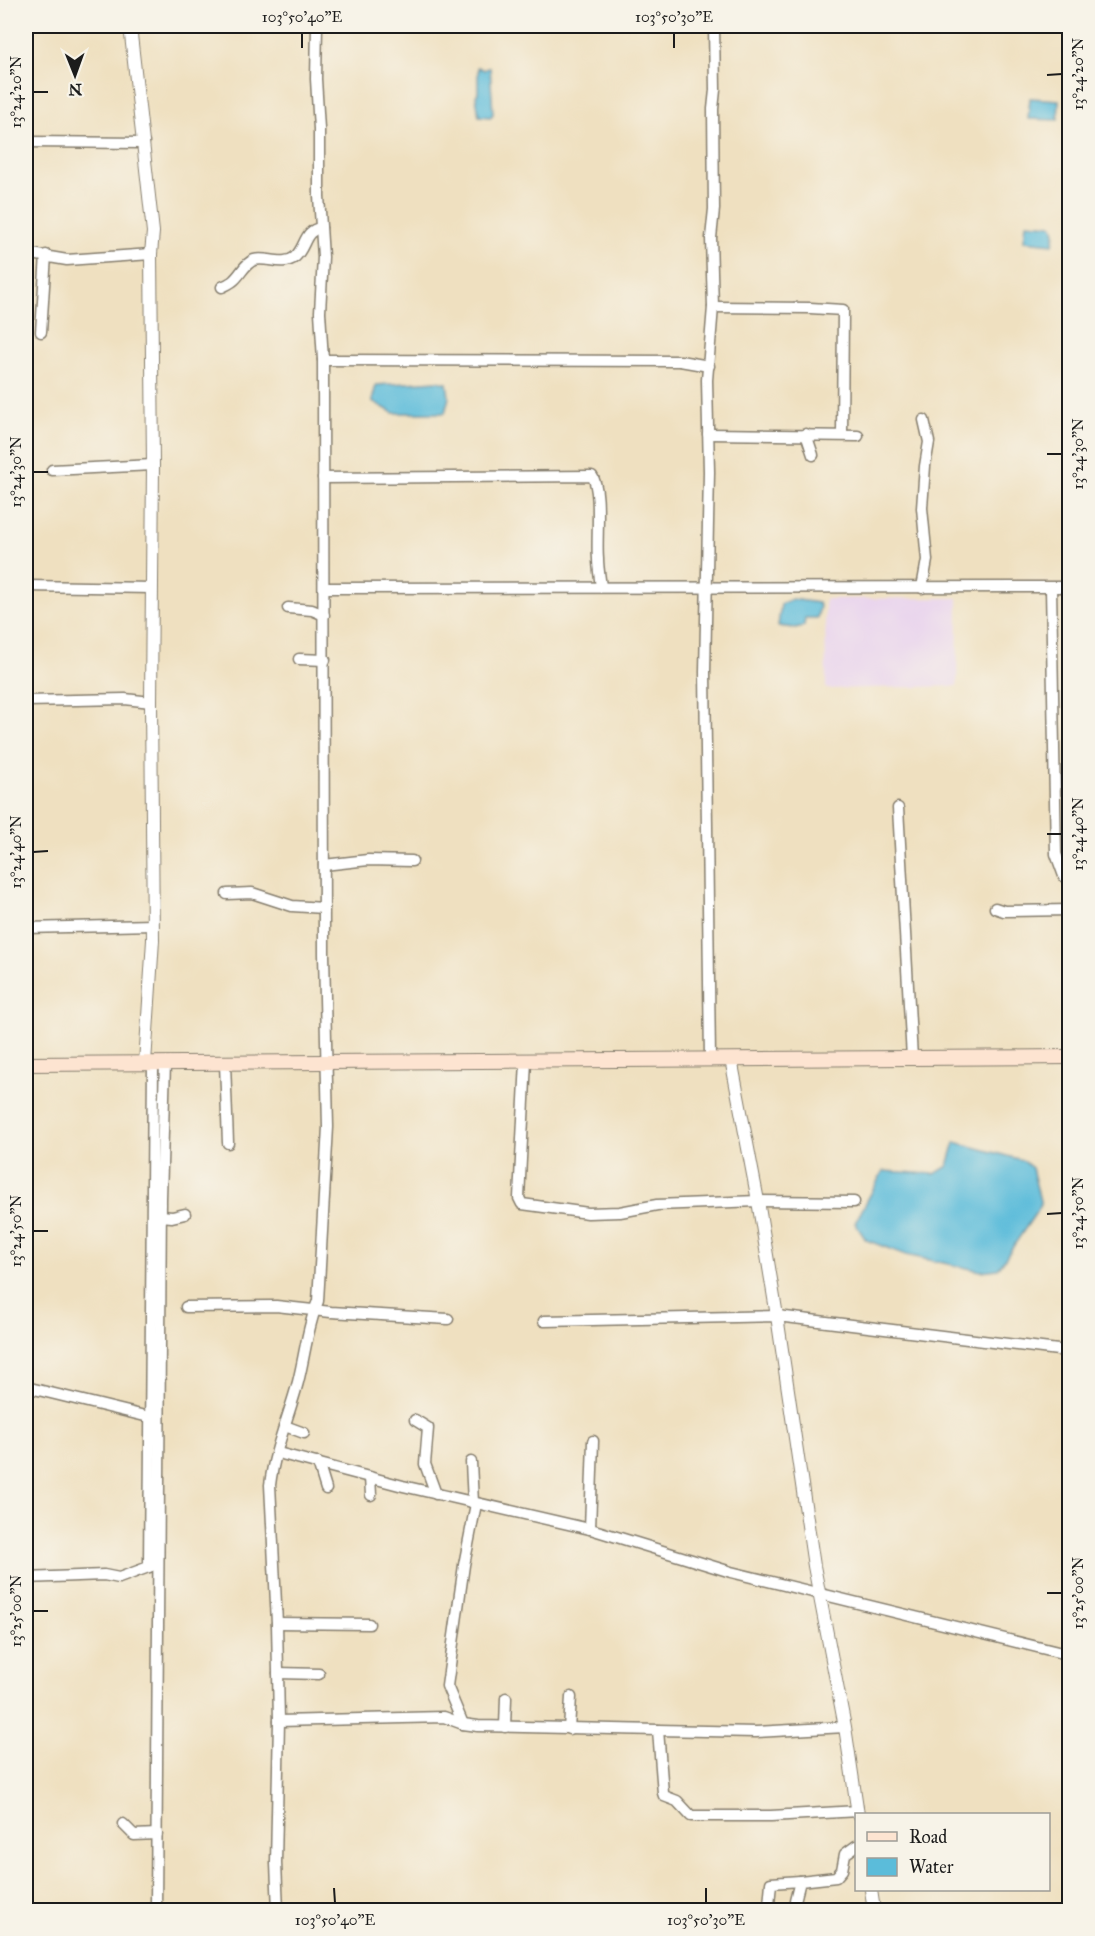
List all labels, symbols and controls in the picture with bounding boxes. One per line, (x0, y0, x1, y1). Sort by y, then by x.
text: 103°50'40"E (262, 8, 342, 26)
text: 103°50'30"E (635, 8, 713, 26)
text: 13°24'20"N (1069, 37, 1087, 110)
north arrow (45, 45, 105, 105)
text: 13°24'20"N (7, 55, 25, 128)
text: N (68, 80, 82, 99)
text: 13°24'30"N (1069, 418, 1087, 490)
text: 13°24'30"N (7, 436, 25, 508)
text: 13°24'40"N (1069, 797, 1087, 871)
text: 13°24'40"N (7, 815, 25, 889)
text: 13°24'50"N (1069, 1177, 1087, 1249)
text: 13°24'50"N (7, 1195, 25, 1267)
text: 13°25'00"N (1069, 1556, 1087, 1629)
text: 13°25'00"N (7, 1574, 25, 1647)
legend (855, 1813, 1050, 1891)
text: Road (909, 1826, 947, 1848)
text: Water (909, 1856, 954, 1878)
text: 103°50'40"E (295, 1911, 375, 1929)
text: 103°50'30"E (667, 1911, 745, 1929)

